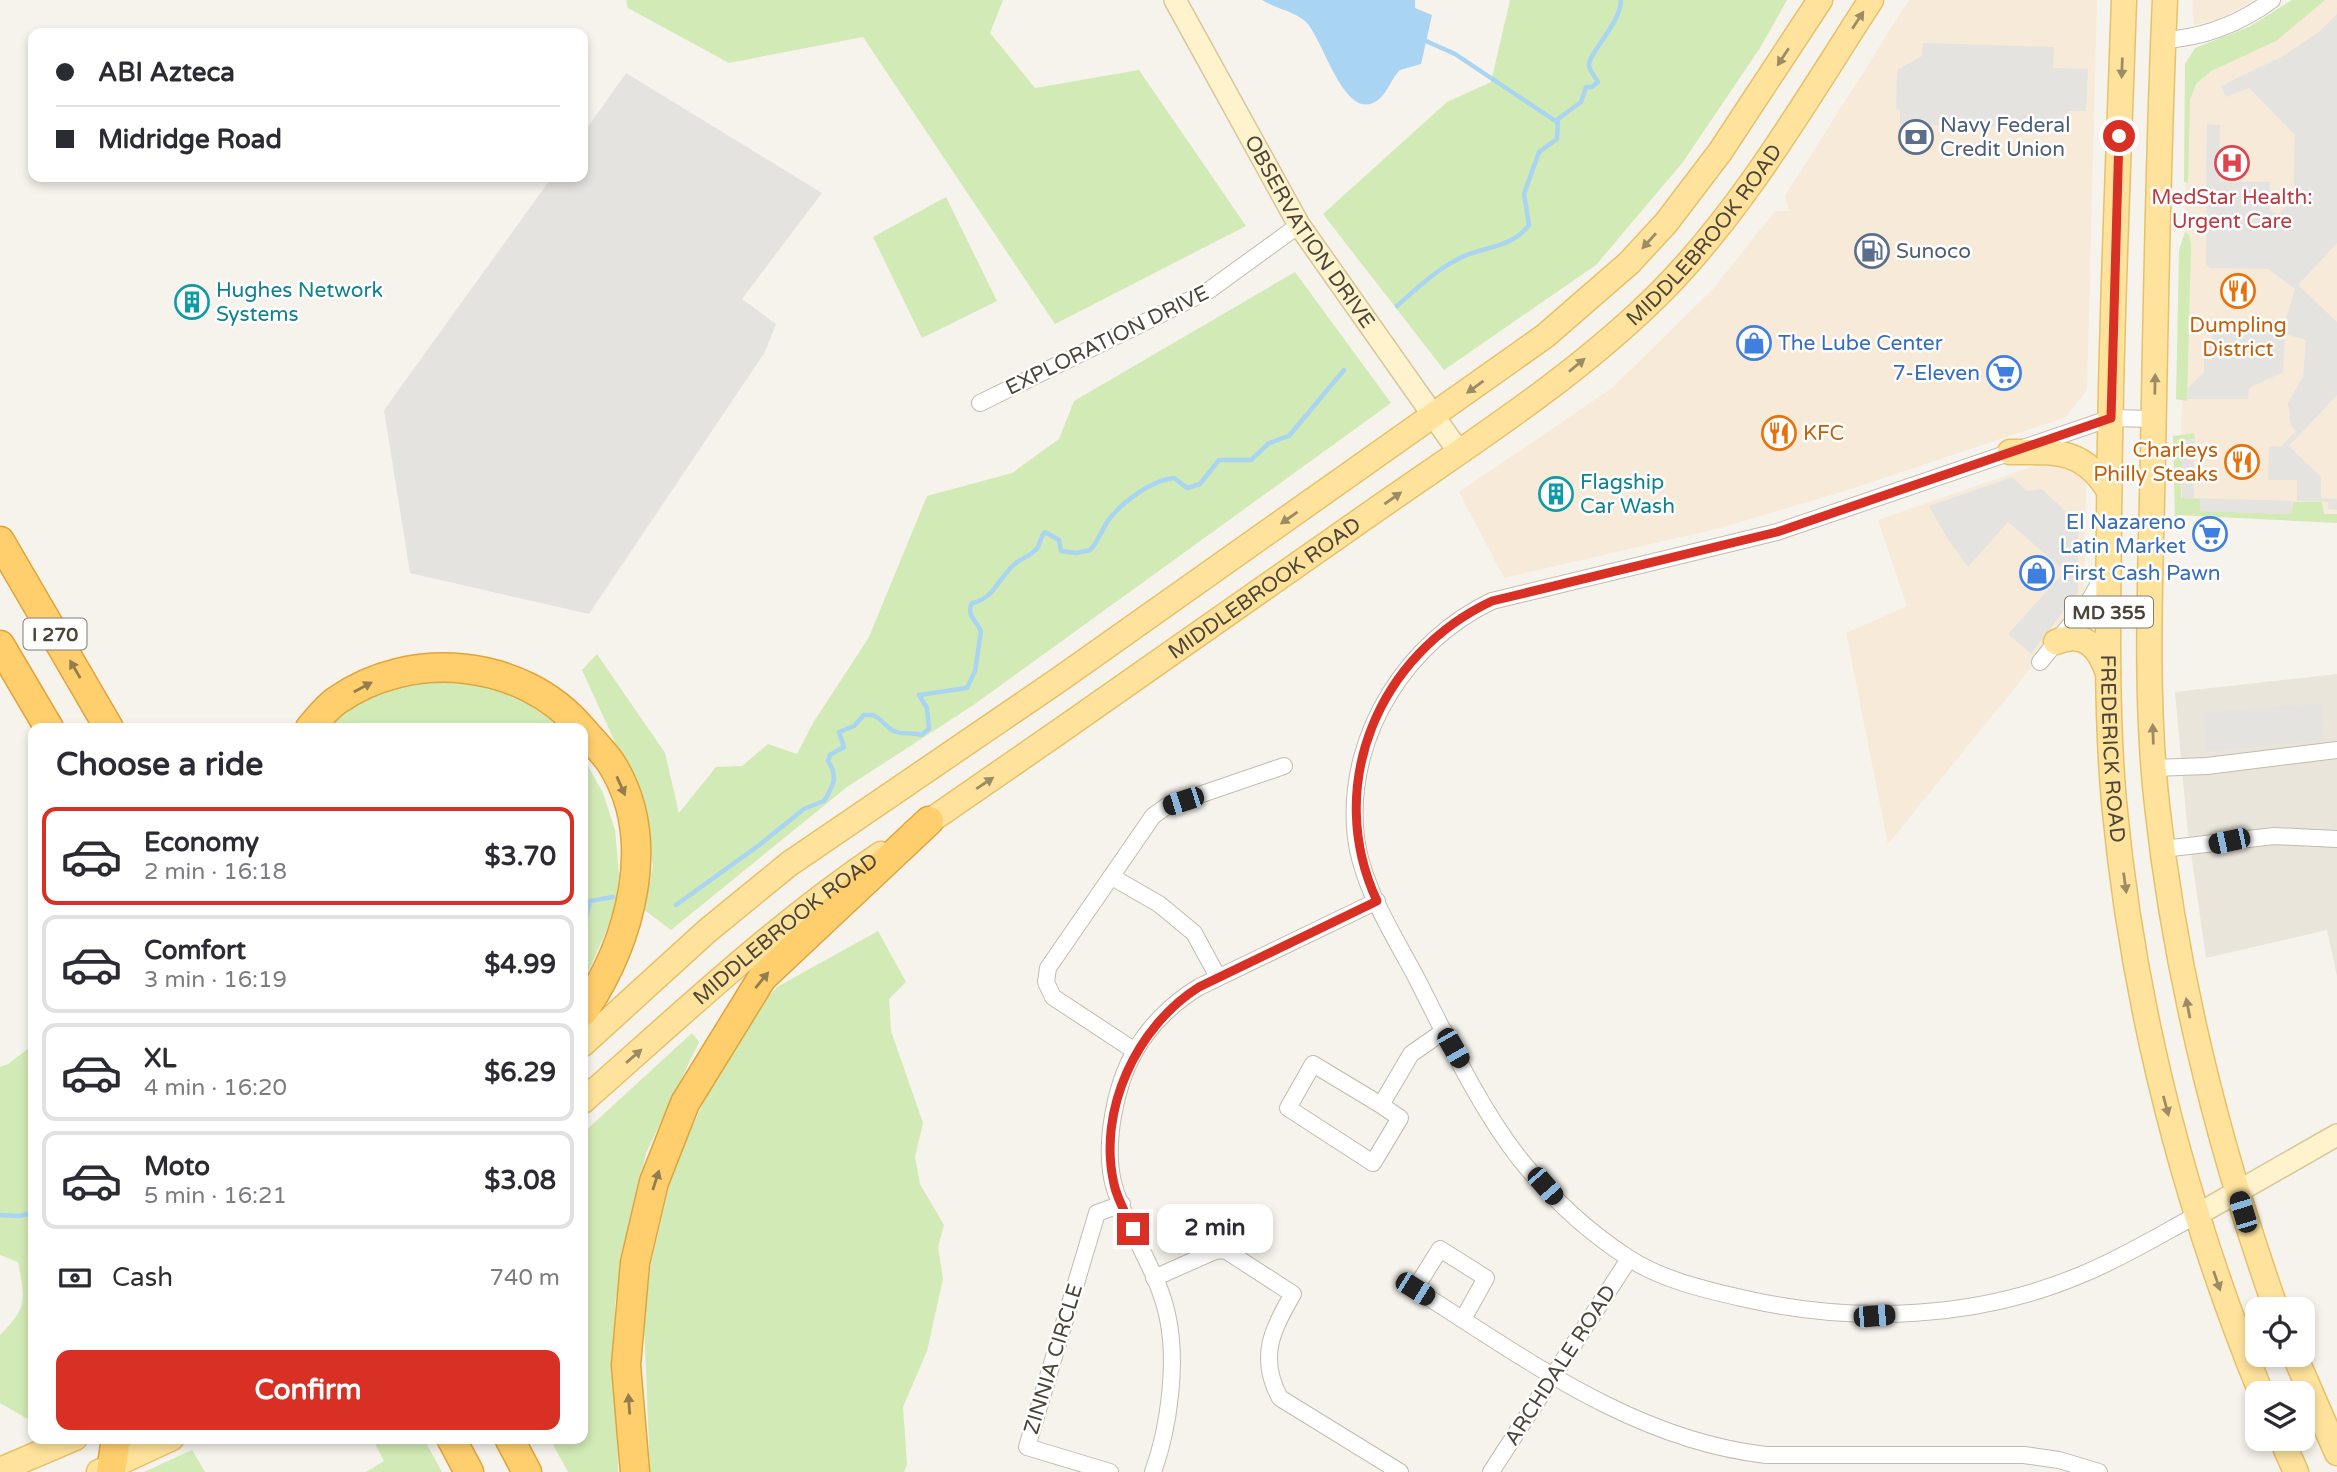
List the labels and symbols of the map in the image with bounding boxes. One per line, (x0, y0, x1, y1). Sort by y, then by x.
one-way arrow (1852, 10, 1865, 30)
one-way arrow (1776, 47, 1789, 67)
one-way arrow (2116, 57, 2127, 79)
place label: Navy Federal Credit Union (1940, 113, 2070, 162)
bank icon: Navy Federal Credit Union (1897, 118, 1935, 156)
route start (2103, 120, 2135, 152)
street label: OBSERVATION DRIVE (1239, 131, 1380, 333)
street label: MIDDLEBROOK ROAD (1621, 139, 1788, 331)
hospital icon: MedStar Health: Urgent Care (2213, 144, 2251, 182)
place label: MedStar Health: Urgent Care (2151, 185, 2313, 234)
one-way arrow (1641, 232, 1657, 250)
fuel station icon: Sunoco (1853, 232, 1891, 270)
place label: Sunoco (1896, 239, 1971, 264)
restaurant icon: Dumpling District (2219, 272, 2257, 310)
place label: Hughes Network Systems (216, 278, 383, 327)
street label: EXPLORATION DRIVE (1002, 280, 1213, 401)
building icon: Hughes Network Systems (173, 283, 211, 321)
place label: Dumpling District (2189, 313, 2287, 362)
shop icon: The Lube Center (1735, 324, 1773, 362)
place label: The Lube Center (1778, 331, 1943, 356)
supermarket icon: 7-Eleven (1985, 354, 2023, 392)
one-way arrow (1568, 358, 1585, 373)
place label: 7-Eleven (1893, 361, 1980, 386)
one-way arrow (2149, 373, 2160, 395)
one-way arrow (1466, 379, 1484, 393)
restaurant icon: KFC (1760, 414, 1798, 452)
place label: KFC (1803, 421, 1844, 446)
place label: Charleys Philly Steaks (2093, 438, 2218, 487)
restaurant icon: Charleys Philly Steaks (2223, 443, 2261, 481)
place label: Flagship Car Wash (1580, 470, 1675, 519)
building icon: Flagship Car Wash (1537, 475, 1575, 513)
one-way arrow (1384, 491, 1402, 505)
place label: El Nazareno Latin Market (2060, 510, 2186, 559)
one-way arrow (1280, 511, 1298, 525)
street label: MIDDLEBROOK ROAD (1164, 512, 1366, 665)
supermarket icon: El Nazareno Latin Market (2191, 515, 2229, 553)
shop icon: First Cash Pawn (2018, 554, 2056, 592)
place label: First Cash Pawn (2062, 561, 2221, 586)
road number: MD 355 (2065, 596, 2153, 628)
road number: I 270 (23, 618, 86, 650)
street label: FREDERICK ROAD (2095, 654, 2130, 844)
one-way arrow (69, 659, 81, 679)
one-way arrow (353, 681, 373, 693)
one-way arrow (2148, 723, 2159, 745)
one-way arrow (616, 775, 627, 796)
one-way arrow (976, 776, 994, 790)
car (1160, 785, 1207, 817)
car (2207, 826, 2252, 856)
street label: MIDDLEBROOK ROAD (688, 848, 883, 1010)
one-way arrow (2119, 872, 2130, 894)
one-way arrow (754, 971, 769, 988)
one-way arrow (2183, 997, 2194, 1019)
car (1434, 1025, 1473, 1071)
one-way arrow (625, 1048, 643, 1064)
one-way arrow (2161, 1095, 2172, 1117)
car (1524, 1163, 1567, 1209)
one-way arrow (651, 1169, 661, 1190)
car (2227, 1189, 2260, 1235)
callout: 2 min (1158, 1204, 1273, 1254)
route end (1117, 1213, 1149, 1245)
car (1392, 1269, 1439, 1309)
one-way arrow (2212, 1271, 2223, 1292)
street label: ARCHDALE ROAD (1499, 1280, 1622, 1450)
street label: ZINNIA CIRCLE (1019, 1281, 1088, 1437)
car (1853, 1304, 1896, 1328)
one-way arrow (623, 1393, 634, 1415)

